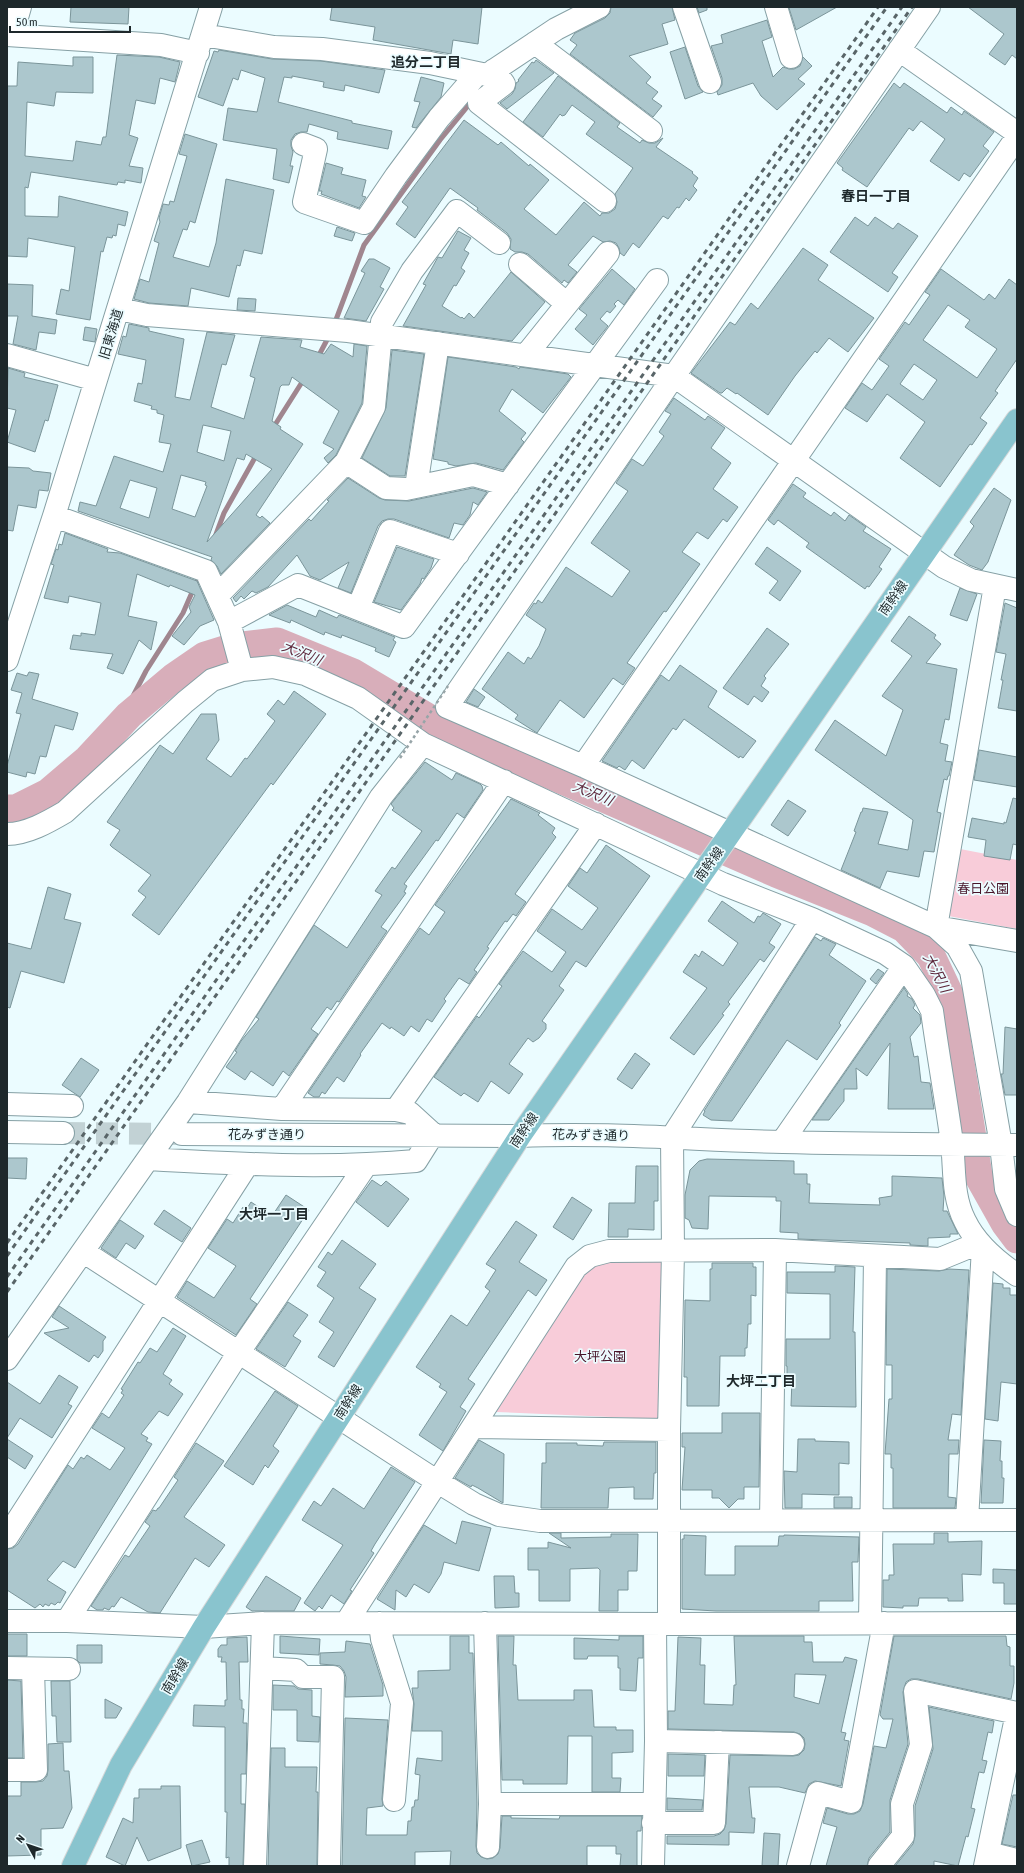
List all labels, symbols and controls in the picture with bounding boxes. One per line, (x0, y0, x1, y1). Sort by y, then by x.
scale bar (10, 8, 130, 34)
text: 50 m (16, 15, 38, 29)
district label: 追分二丁目 (391, 54, 461, 70)
district label: 春日一丁目 (841, 188, 911, 204)
street label: 旧東海道 (96, 307, 126, 361)
street label: 南幹線 (876, 578, 910, 618)
water label: 大沢川 (280, 638, 326, 669)
water label: 大沢川 (571, 777, 617, 809)
street label: 南幹線 (691, 844, 727, 884)
park label: 春日公園 (957, 881, 1009, 896)
water label: 大沢川 (920, 951, 955, 997)
street label: 南幹線 (507, 1110, 541, 1150)
street label: 花みずき通り (228, 1127, 306, 1142)
street label: 花みずき通り (552, 1127, 630, 1143)
district label: 大坪一丁目 (239, 1206, 309, 1222)
park label: 大坪公園 (574, 1349, 626, 1364)
district label: 大坪二丁目 (726, 1373, 796, 1389)
street label: 南幹線 (331, 1382, 365, 1422)
street label: 南幹線 (159, 1655, 191, 1697)
north arrow (8, 1825, 48, 1865)
text: N (14, 1832, 27, 1845)

